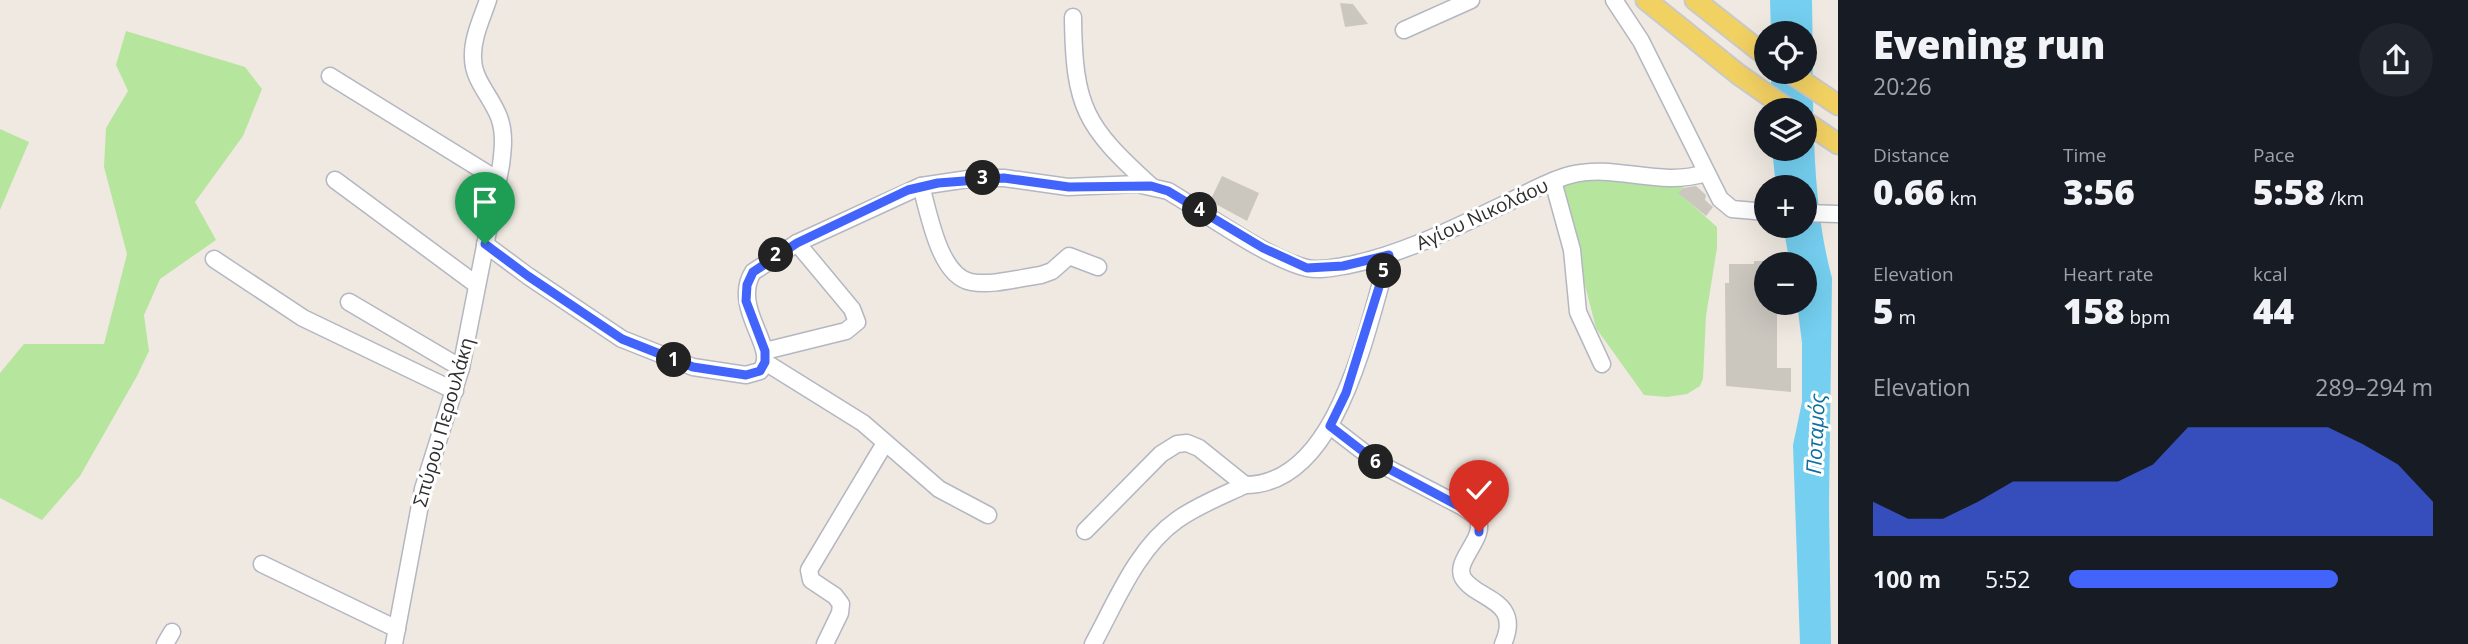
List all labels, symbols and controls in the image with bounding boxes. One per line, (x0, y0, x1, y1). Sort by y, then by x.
text: Evening run (1873, 18, 2105, 70)
map controls (1754, 21, 1817, 315)
button: locate (1754, 21, 1817, 84)
button: share (2359, 23, 2433, 97)
text: 20:26 (1873, 70, 1932, 102)
button: layers (1754, 98, 1817, 161)
text: Distance (1873, 142, 1949, 168)
text: Time (2063, 142, 2107, 168)
text: Pace (2253, 142, 2295, 168)
pin: 3 (965, 160, 1000, 196)
text: 3 (977, 164, 988, 190)
text: 0.66 (1873, 168, 1945, 215)
text: 3:56 (2063, 168, 2135, 215)
text: 5:58 (2253, 168, 2325, 215)
pin (455, 172, 515, 244)
street label: Αγίου Νικολάου (1412, 172, 1552, 256)
button: + (1754, 175, 1817, 238)
icon: arrive (466, 183, 504, 221)
text: km (1945, 185, 1977, 211)
text: /km (2325, 185, 2364, 211)
pin: 4 (1182, 192, 1218, 228)
text: 4 (1194, 196, 1205, 222)
pin: 2 (758, 238, 794, 272)
text: 2 (770, 241, 781, 267)
button: − (1754, 252, 1817, 315)
pin: 5 (1366, 254, 1402, 288)
text: 5 (1378, 257, 1389, 283)
text: Elevation (1873, 261, 1954, 287)
text: Heart rate (2063, 261, 2153, 287)
text: kcal (2253, 261, 2287, 287)
text: 5 (1873, 287, 1894, 334)
text: 158 (2063, 287, 2125, 334)
text: 44 (2253, 287, 2294, 334)
text: m (1894, 304, 1916, 330)
text: bpm (2125, 304, 2170, 330)
street label: Σπύρου Περουλάκη (406, 334, 480, 510)
pin: 1 (656, 342, 692, 378)
text: 1 (668, 346, 679, 372)
text: Elevation (1873, 371, 1971, 403)
text: 289–294 m (2315, 371, 2433, 403)
water label: Ποταμός (1799, 393, 1831, 475)
pin: 6 (1358, 444, 1394, 480)
text: 6 (1370, 448, 1381, 474)
pin (1449, 460, 1509, 532)
icon: check (1460, 471, 1498, 509)
text: 100 m (1873, 563, 1941, 595)
text: 5:52 (1985, 563, 2031, 595)

